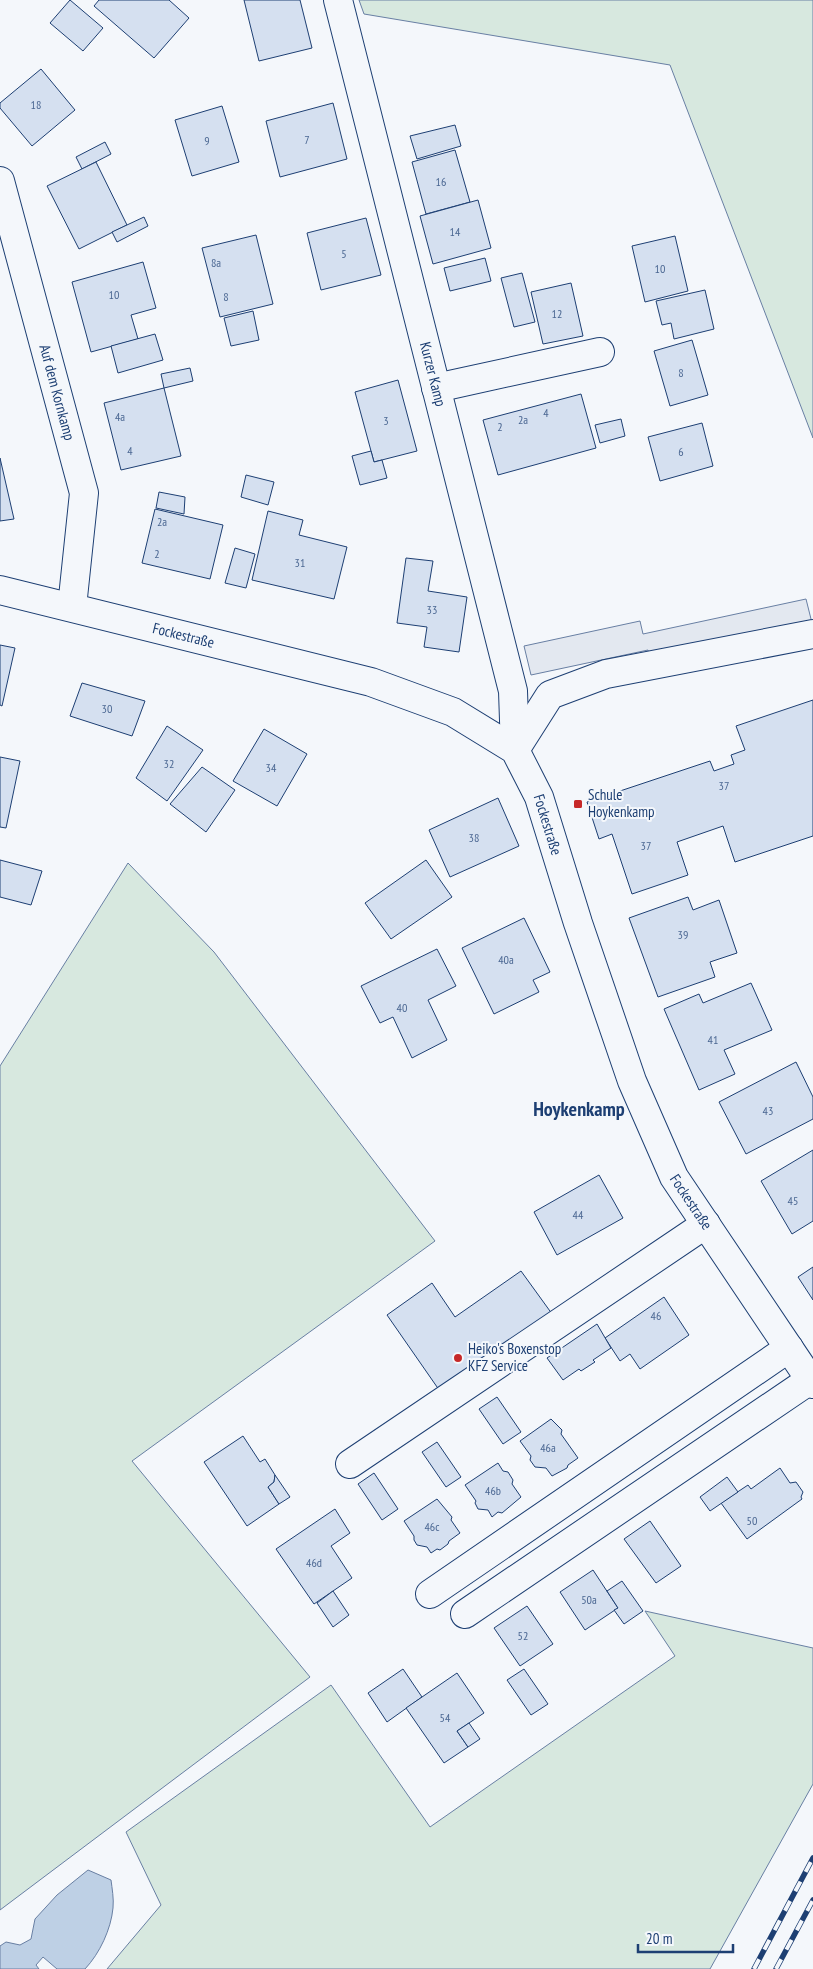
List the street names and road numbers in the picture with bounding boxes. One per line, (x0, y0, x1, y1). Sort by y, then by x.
street label: Kurzer Kamp (416, 340, 451, 408)
street label: Auf dem Kornkamp (35, 342, 79, 442)
street label: Fockestraße (151, 618, 216, 652)
street label: Fockestraße (530, 792, 566, 857)
street label: Fockestraße (666, 1171, 717, 1233)

